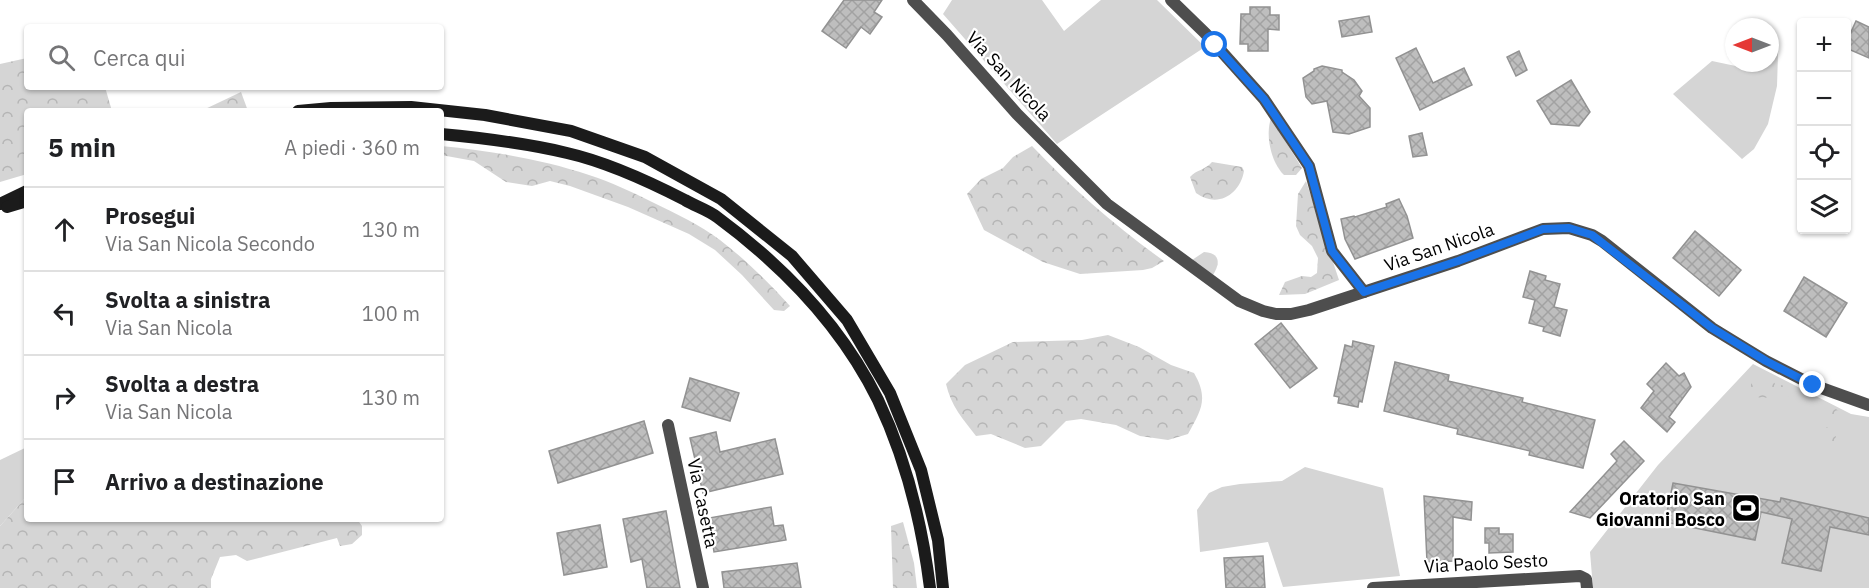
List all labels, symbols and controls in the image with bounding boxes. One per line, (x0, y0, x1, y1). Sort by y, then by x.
north arrow (1725, 18, 1779, 72)
map controls (1797, 18, 1851, 234)
button: + (1797, 18, 1851, 72)
search box (24, 24, 444, 90)
street label: Via San Nicola (962, 26, 1057, 126)
route start (1201, 31, 1227, 57)
icon: search (45, 41, 78, 74)
text: Cerca qui (93, 43, 185, 72)
button: − (1797, 72, 1851, 126)
button: locate (1797, 126, 1851, 180)
text: 5 min (48, 130, 116, 164)
text: A piedi · 360 m (284, 134, 420, 161)
button: layers (1797, 180, 1851, 234)
text: Prosegui (105, 201, 195, 230)
icon: ahead (48, 213, 81, 246)
text: 130 m (362, 216, 420, 243)
street label: Via San Nicola (1381, 217, 1497, 277)
text: Via San Nicola Secondo (105, 230, 315, 257)
text: Svolta a sinistra (105, 285, 270, 314)
icon: left (48, 297, 81, 330)
text: 100 m (362, 300, 420, 327)
text: Via San Nicola (105, 314, 232, 341)
text: Svolta a destra (105, 369, 259, 398)
route end (1799, 371, 1825, 397)
icon: right (48, 381, 81, 414)
text: 130 m (362, 384, 420, 411)
text: Via San Nicola (105, 398, 232, 425)
street label: Via Casetta (682, 456, 724, 550)
icon: arrive (48, 465, 81, 498)
text: Arrivo a destinazione (105, 467, 324, 496)
place label: Oratorio San Giovanni Bosco (1596, 487, 1725, 531)
sports icon: Oratorio San Giovanni Bosco (1730, 492, 1762, 524)
street label: Via Paolo Sesto (1423, 548, 1549, 578)

